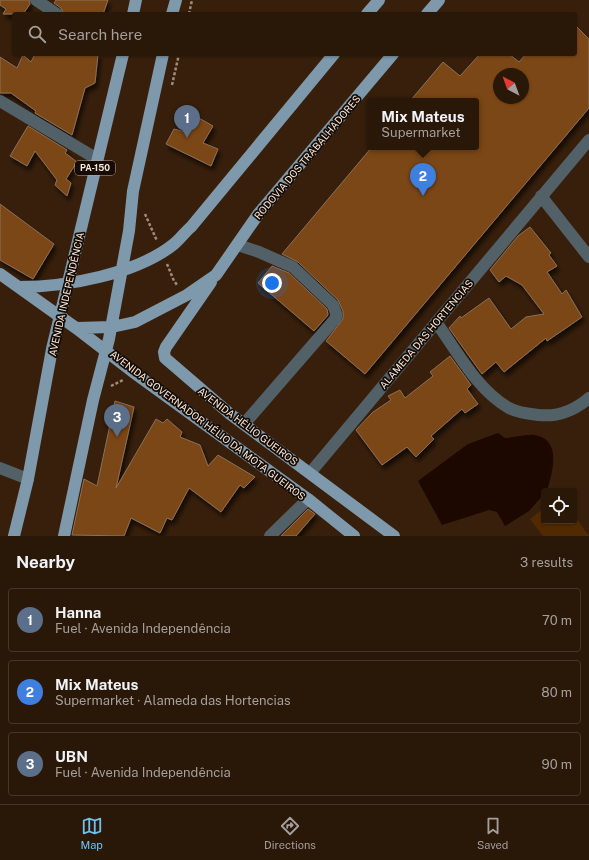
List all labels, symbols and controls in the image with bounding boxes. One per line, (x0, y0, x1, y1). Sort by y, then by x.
search box (12, 12, 577, 56)
icon: search (26, 23, 48, 45)
text: Search here (58, 26, 142, 43)
north arrow (493, 68, 529, 104)
street label: RODOVIA DOS TRABALHADORES (251, 92, 363, 222)
popup (367, 98, 479, 150)
pin: 1 (174, 105, 200, 138)
text: Mix Mateus (381, 108, 465, 125)
text: Supermarket (381, 125, 460, 140)
road number: PA-150 (75, 161, 115, 175)
pin: 2 (410, 163, 436, 196)
street label: AVENIDA INDEPENDÊNCIA (46, 231, 86, 357)
your location (262, 273, 282, 293)
street label: ALAMEDA DAS HORTENCIAS (377, 277, 475, 391)
street label: AVENIDA GOVERNADOR HÉLIO DA MOTA GUEIROS (108, 348, 308, 503)
street label: AVENIDA HÉLIO GUEIROS (196, 385, 301, 468)
pin: 3 (104, 404, 130, 437)
map controls (541, 488, 577, 524)
button: locate (541, 488, 577, 524)
text: Nearby (16, 552, 75, 572)
text: 3 results (520, 555, 573, 570)
text: Hanna (55, 604, 101, 621)
text: 1 (27, 613, 33, 628)
text: 70 m (542, 613, 572, 628)
text: Fuel · Avenida Independência (55, 621, 231, 636)
text: Mix Mateus (55, 676, 138, 693)
text: 2 (26, 685, 34, 700)
text: 80 m (541, 685, 572, 700)
text: Supermarket · Alameda das Hortencias (55, 693, 291, 708)
text: UBN (55, 748, 88, 765)
text: 3 (26, 757, 34, 772)
text: 90 m (542, 757, 572, 772)
text: Fuel · Avenida Independência (55, 765, 231, 780)
tab: Map (81, 815, 103, 851)
tab: Directions (264, 815, 316, 851)
tab: Saved (477, 815, 508, 851)

